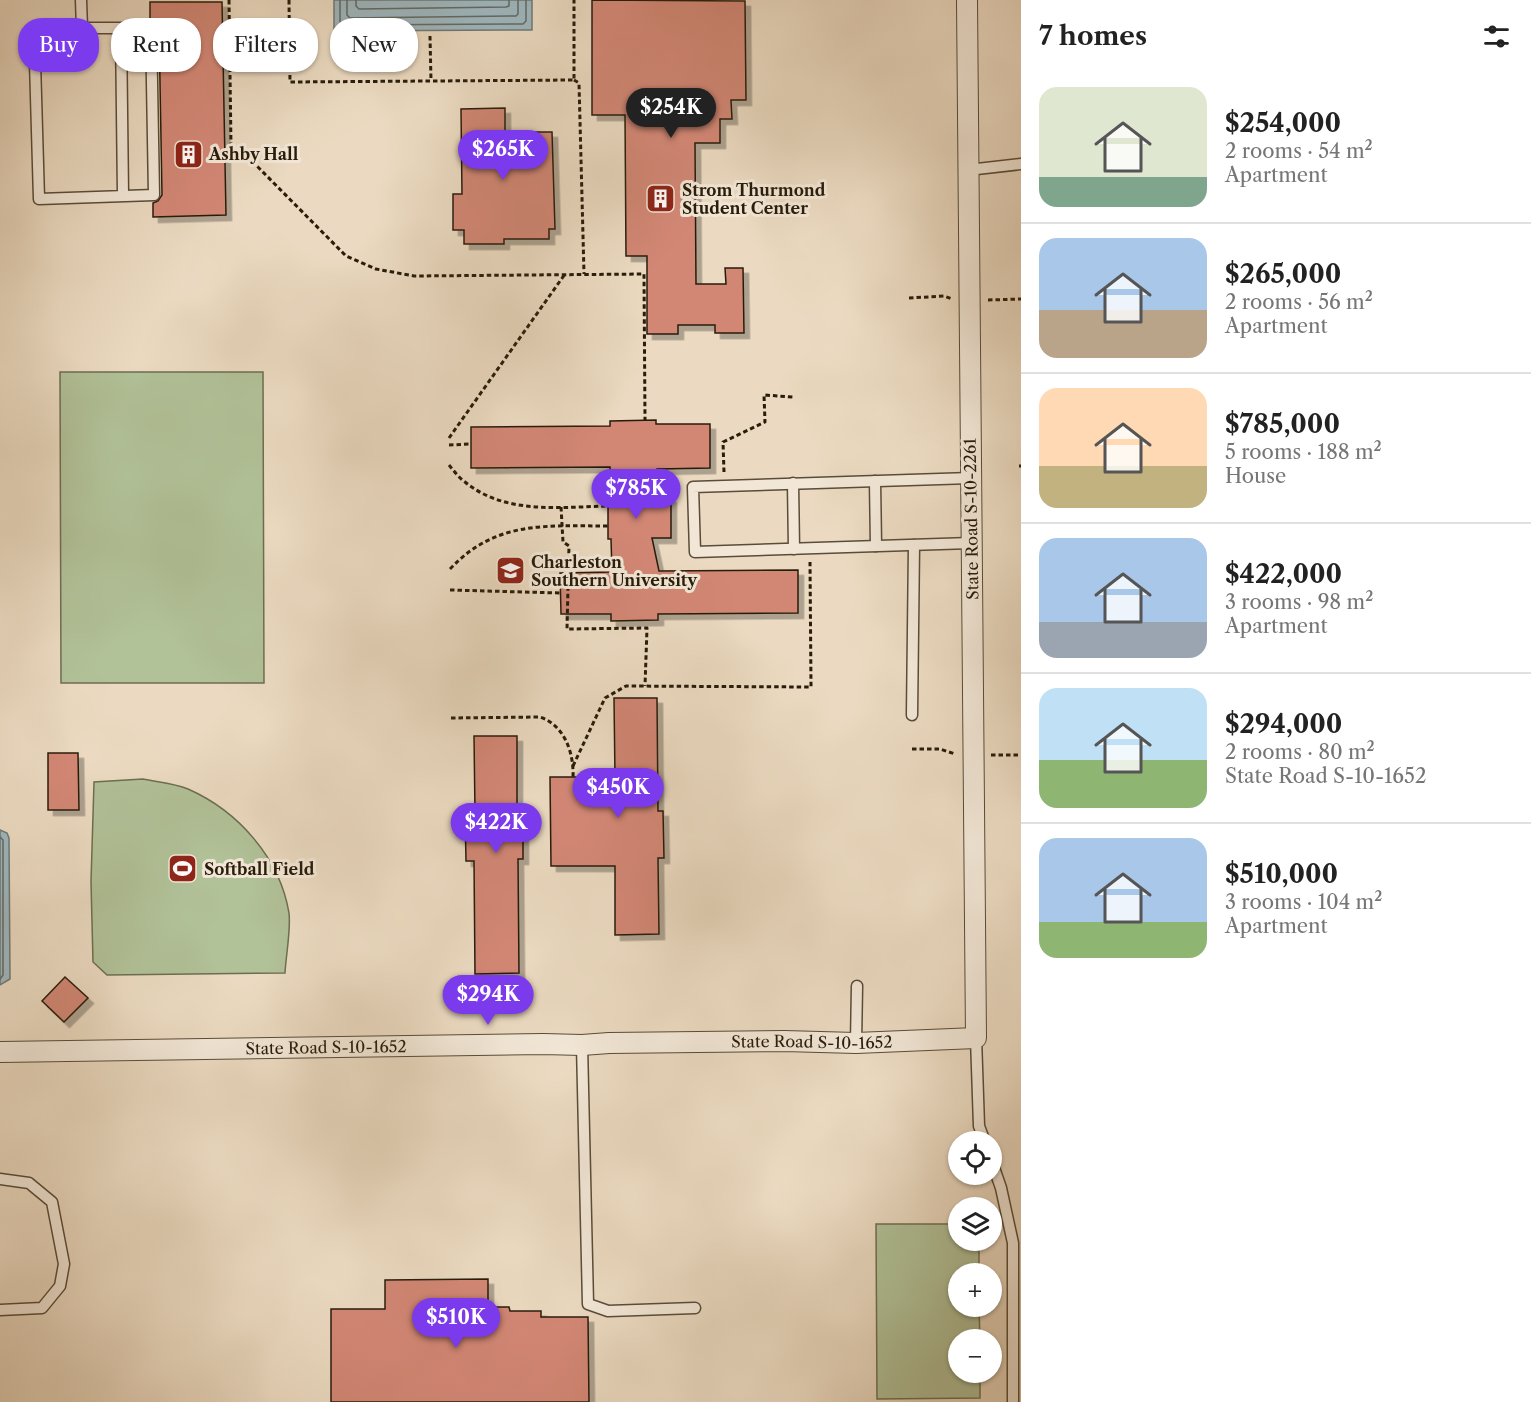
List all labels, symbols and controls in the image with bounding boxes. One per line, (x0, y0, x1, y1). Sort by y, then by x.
chip: Buy (18, 18, 99, 72)
chip: Rent (111, 18, 201, 72)
chip: Filters (213, 18, 318, 72)
chip: New (330, 18, 418, 72)
text: 7 homes (1039, 20, 1147, 52)
icon: filters (1480, 20, 1513, 53)
pin: $254K (629, 88, 713, 139)
text: $254K (640, 95, 702, 119)
text: $254,000 (1225, 107, 1341, 139)
icon: home (1087, 111, 1159, 183)
pin: $265K (461, 130, 545, 181)
text: $265K (472, 137, 534, 161)
building icon: Ashby Hall (172, 138, 204, 170)
text: 2 rooms · 54 m² (1225, 139, 1373, 163)
place label: Ashby Hall (208, 144, 299, 164)
text: Apartment (1225, 163, 1328, 187)
place label: Strom Thurmond Student Center (682, 180, 826, 218)
building icon: Strom Thurmond Student Center (645, 183, 677, 215)
text: $265,000 (1225, 258, 1341, 290)
icon: home (1087, 262, 1159, 334)
text: 2 rooms · 56 m² (1225, 290, 1373, 314)
text: Apartment (1225, 314, 1328, 338)
text: $785,000 (1225, 408, 1340, 440)
icon: home (1087, 412, 1159, 484)
street label: State Road S-10-2261 (960, 438, 982, 600)
text: 5 rooms · 188 m² (1225, 440, 1382, 464)
text: House (1225, 464, 1286, 488)
pin: $785K (594, 469, 678, 520)
text: $785K (606, 476, 666, 500)
place label: Charleston Southern University (531, 552, 698, 590)
school or university icon: Charleston Southern University (494, 555, 526, 587)
text: $422,000 (1225, 558, 1342, 590)
icon: home (1087, 562, 1159, 634)
text: 3 rooms · 98 m² (1225, 590, 1373, 614)
text: Apartment (1225, 614, 1328, 638)
text: $294,000 (1225, 708, 1342, 740)
icon: home (1087, 712, 1159, 784)
text: 2 rooms · 80 m² (1225, 740, 1375, 764)
text: State Road S-10-1652 (1225, 764, 1426, 788)
pin: $450K (576, 768, 660, 819)
text: $450K (587, 775, 649, 799)
pin: $422K (454, 803, 538, 854)
text: $422K (465, 810, 527, 834)
sports icon: Softball Field (167, 853, 199, 885)
text: $510,000 (1225, 858, 1338, 890)
place label: Softball Field (204, 859, 315, 879)
icon: home (1087, 862, 1159, 934)
text: 3 rooms · 104 m² (1225, 890, 1382, 914)
text: Apartment (1225, 914, 1328, 938)
pin: $294K (446, 975, 530, 1026)
text: $294K (457, 982, 519, 1006)
street label: State Road S-10-1652 (731, 1031, 893, 1053)
street label: State Road S-10-1652 (245, 1036, 407, 1058)
map controls (948, 1131, 1002, 1383)
button: locate (948, 1131, 1002, 1185)
button: layers (948, 1197, 1002, 1251)
button: + (948, 1263, 1002, 1317)
pin: $510K (414, 1298, 498, 1349)
text: $510K (426, 1305, 486, 1329)
button: − (948, 1329, 1002, 1383)

